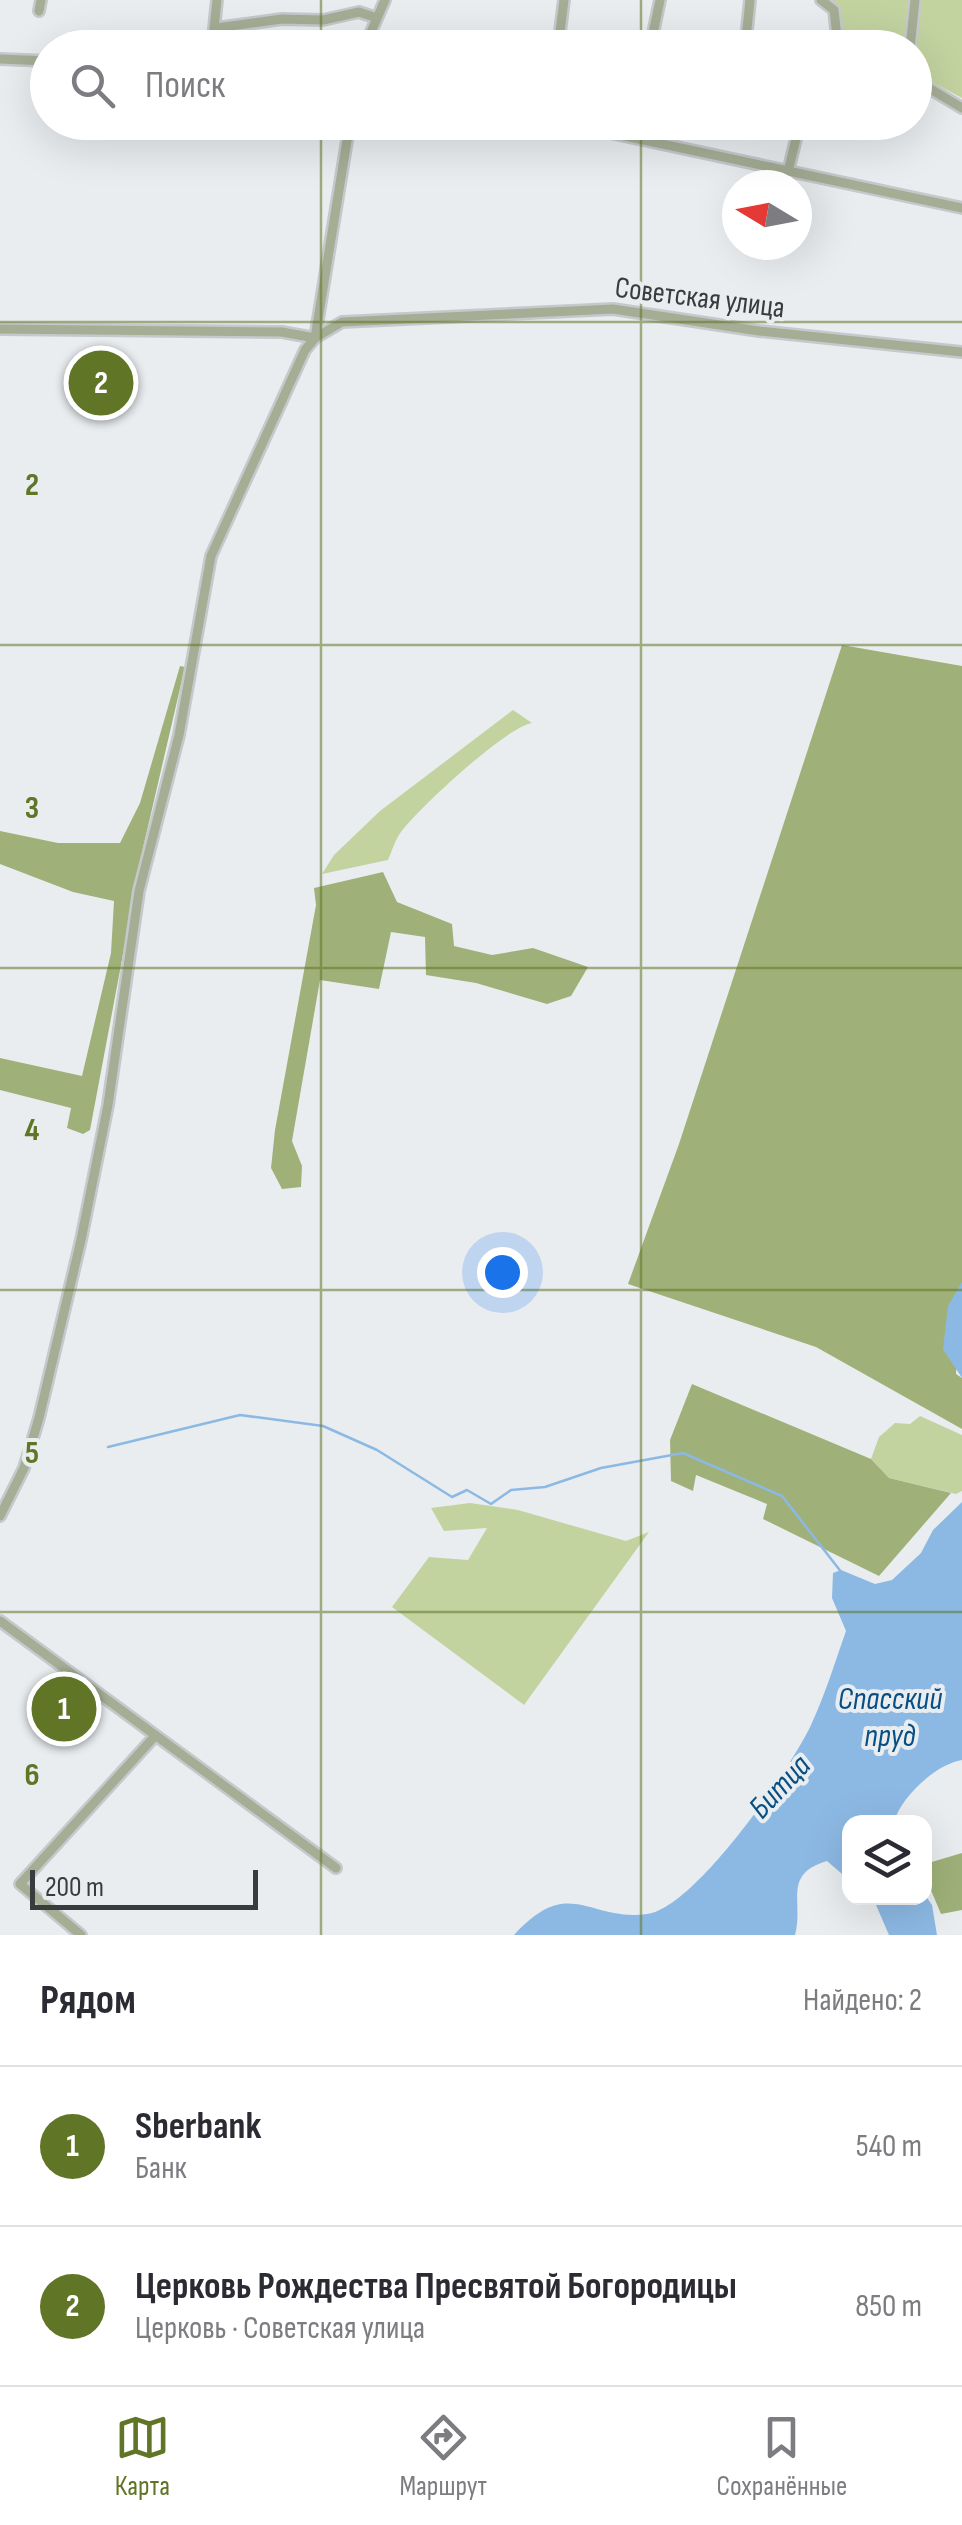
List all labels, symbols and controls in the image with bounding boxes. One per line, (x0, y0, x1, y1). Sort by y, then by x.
search box (30, 30, 932, 140)
icon: search (65, 58, 120, 113)
text: Поиск (145, 63, 225, 108)
north arrow (722, 170, 812, 260)
street label: Советская улица (613, 270, 787, 326)
pin: 2 (68, 346, 134, 420)
text: 2 (25, 466, 39, 505)
text: 3 (25, 789, 39, 828)
text: 4 (25, 1111, 40, 1150)
your location (477, 1247, 528, 1298)
text: 5 (25, 1434, 39, 1473)
pin: 1 (32, 1672, 96, 1746)
water label: Спасский пруд (838, 1680, 942, 1756)
water label: Битца (741, 1747, 819, 1827)
text: 6 (24, 1756, 40, 1795)
map controls (842, 1815, 932, 1905)
button: layers (842, 1815, 932, 1905)
scale bar (30, 1865, 258, 1910)
text: 200 m (45, 1871, 104, 1904)
text: Рядом (40, 1975, 136, 2026)
text: Найдено: 2 (803, 1981, 922, 2020)
text: Sberbank (135, 2104, 262, 2149)
text: 1 (66, 2127, 79, 2166)
text: 540 m (856, 2127, 922, 2166)
text: Банк (135, 2149, 187, 2188)
text: Церковь Рождества Пресвятой Богородицы (135, 2264, 737, 2309)
text: 2 (65, 2287, 80, 2326)
text: 850 m (855, 2287, 922, 2326)
text: Церковь · Советская улица (135, 2309, 425, 2348)
tab: Карта (115, 2410, 170, 2503)
tab: Маршрут (399, 2410, 487, 2503)
tab: Сохранённые (717, 2410, 847, 2503)

